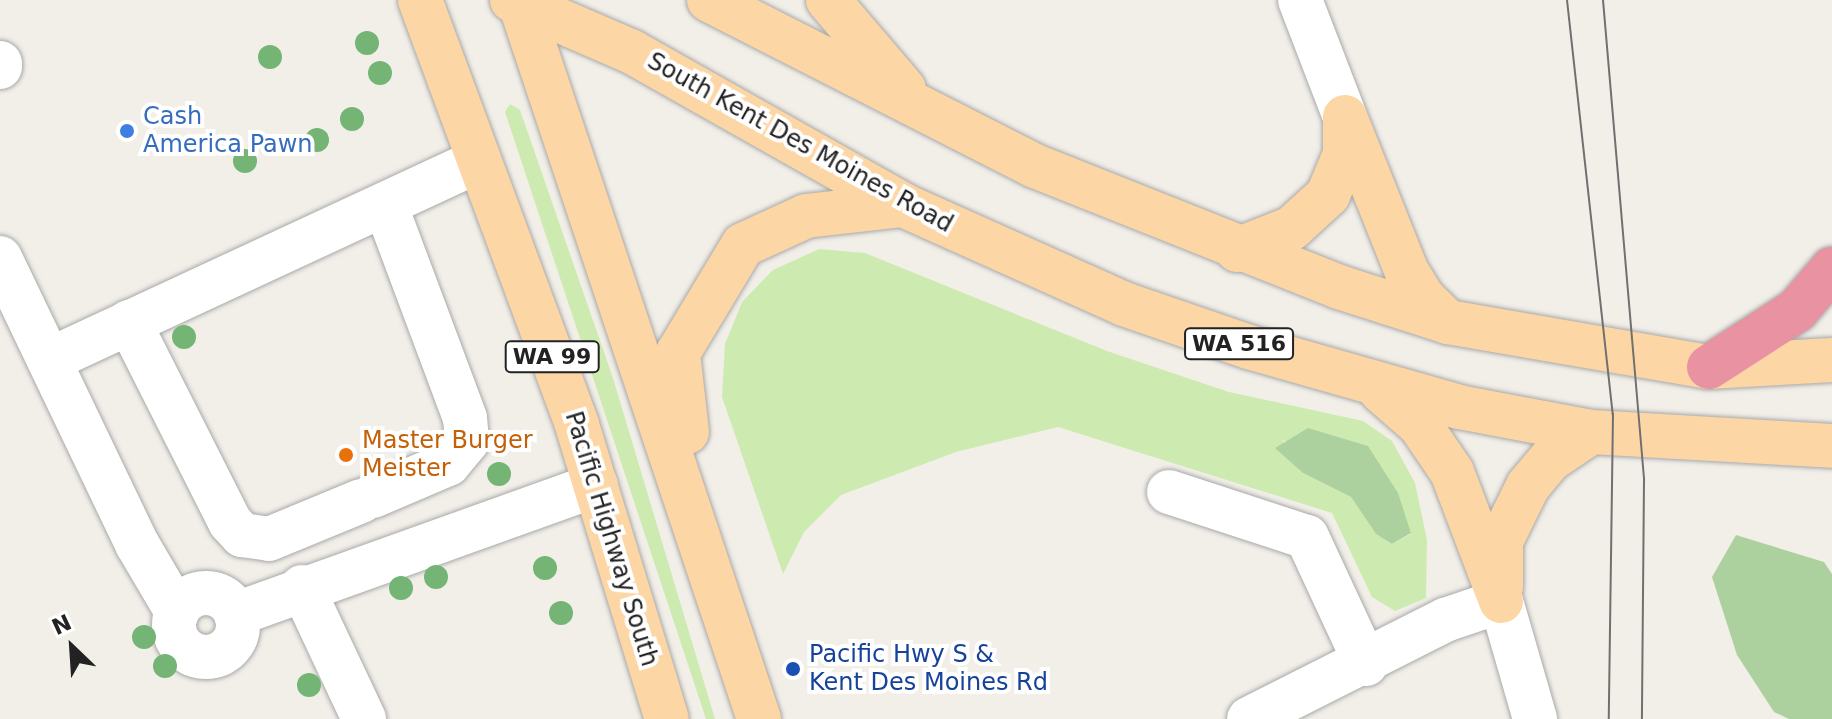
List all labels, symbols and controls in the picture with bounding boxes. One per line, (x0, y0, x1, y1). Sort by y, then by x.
street label: South Kent Des Moines Road (642, 47, 958, 239)
place label: Cash America Pawn (143, 103, 313, 159)
marker: Cash America Pawn (118, 122, 136, 140)
road number: WA 516 (1183, 326, 1295, 362)
road number: WA 99 (504, 339, 600, 375)
street label: Pacific Highway South (558, 408, 664, 670)
place label: Master Burger Meister (362, 427, 533, 483)
marker: Master Burger Meister (337, 446, 355, 464)
north arrow (32, 607, 112, 687)
text: N (48, 610, 75, 640)
place label: Pacific Hwy S & Kent Des Moines Rd (809, 641, 1048, 697)
marker: Pacific Hwy S & Kent Des Moines Rd (784, 660, 802, 678)

